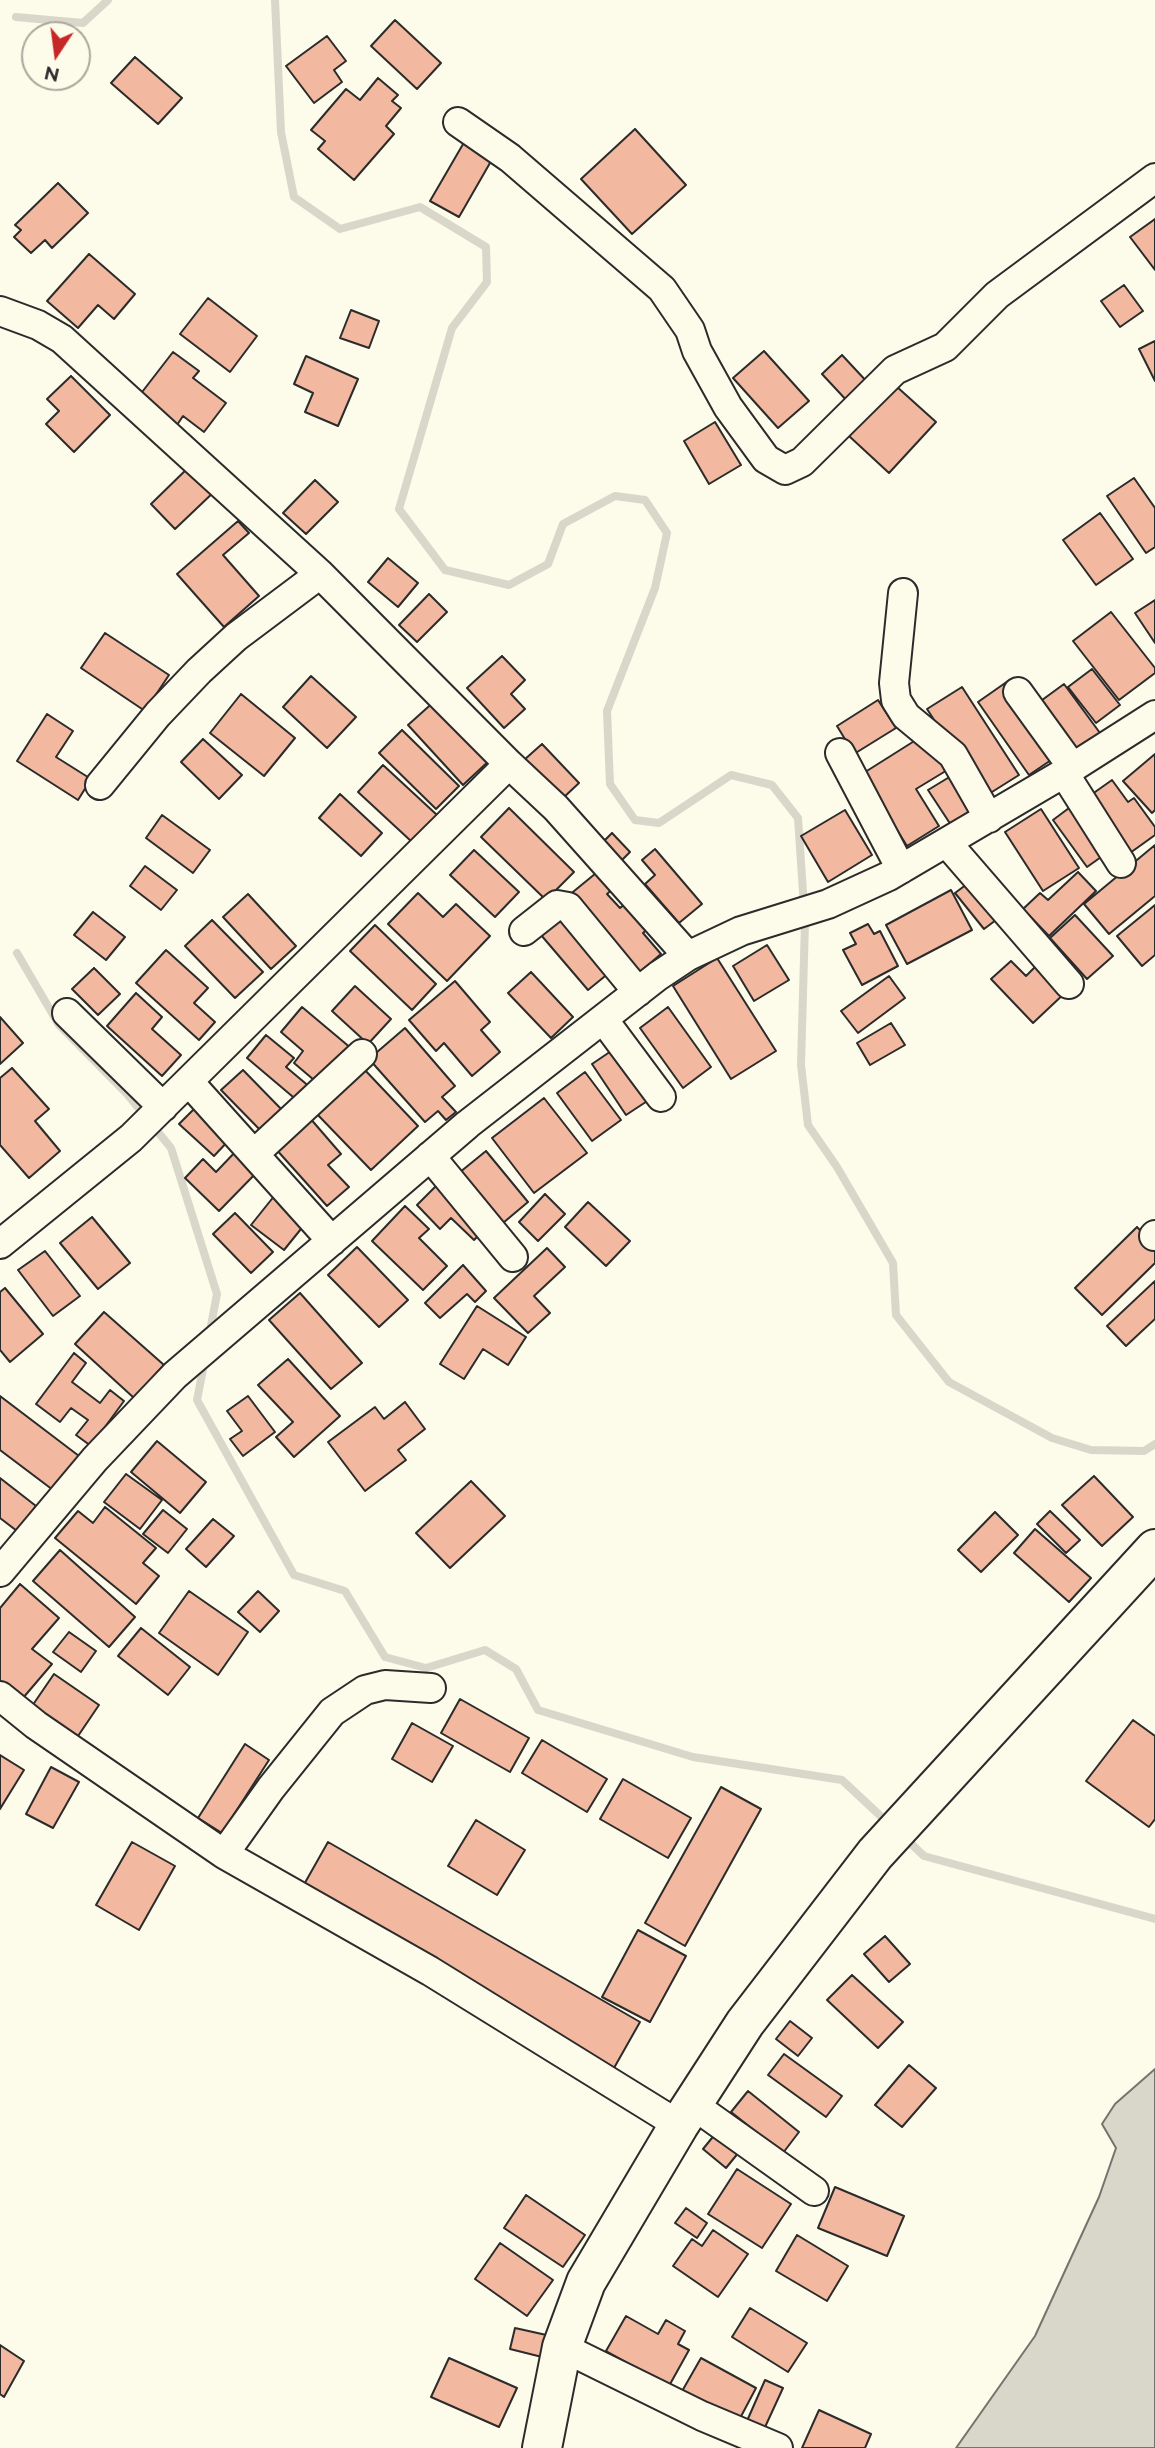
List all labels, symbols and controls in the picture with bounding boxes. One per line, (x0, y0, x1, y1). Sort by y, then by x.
north arrow (21, 21, 91, 91)
text: N (42, 62, 61, 87)

